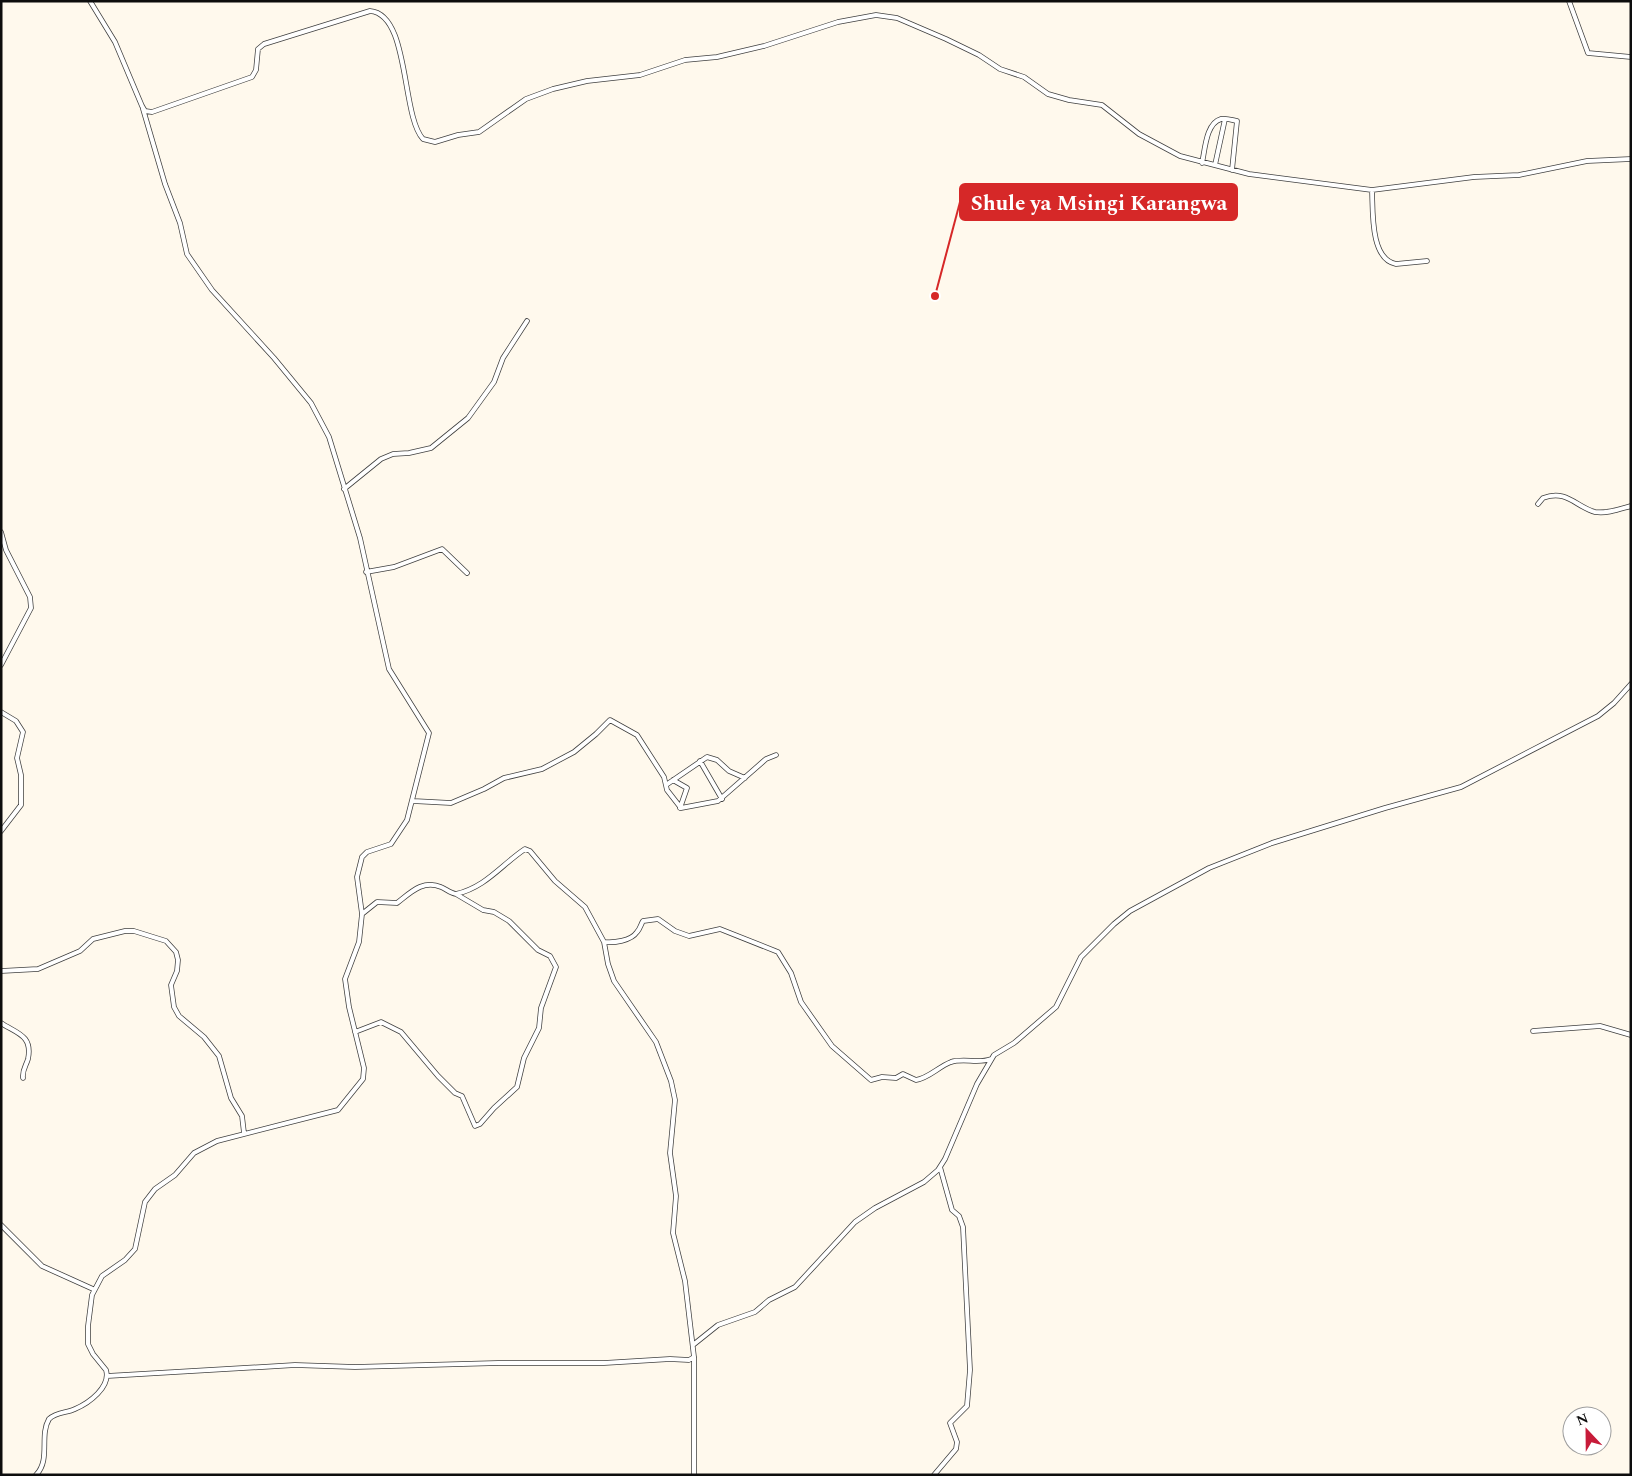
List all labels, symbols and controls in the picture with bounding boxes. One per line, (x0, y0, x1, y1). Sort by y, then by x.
callout: Shule ya Msingi Karangwa (960, 184, 1237, 220)
text: Shule ya Msingi Karangwa (971, 188, 1227, 220)
north arrow (1562, 1406, 1612, 1456)
text: N (1573, 1408, 1592, 1431)

